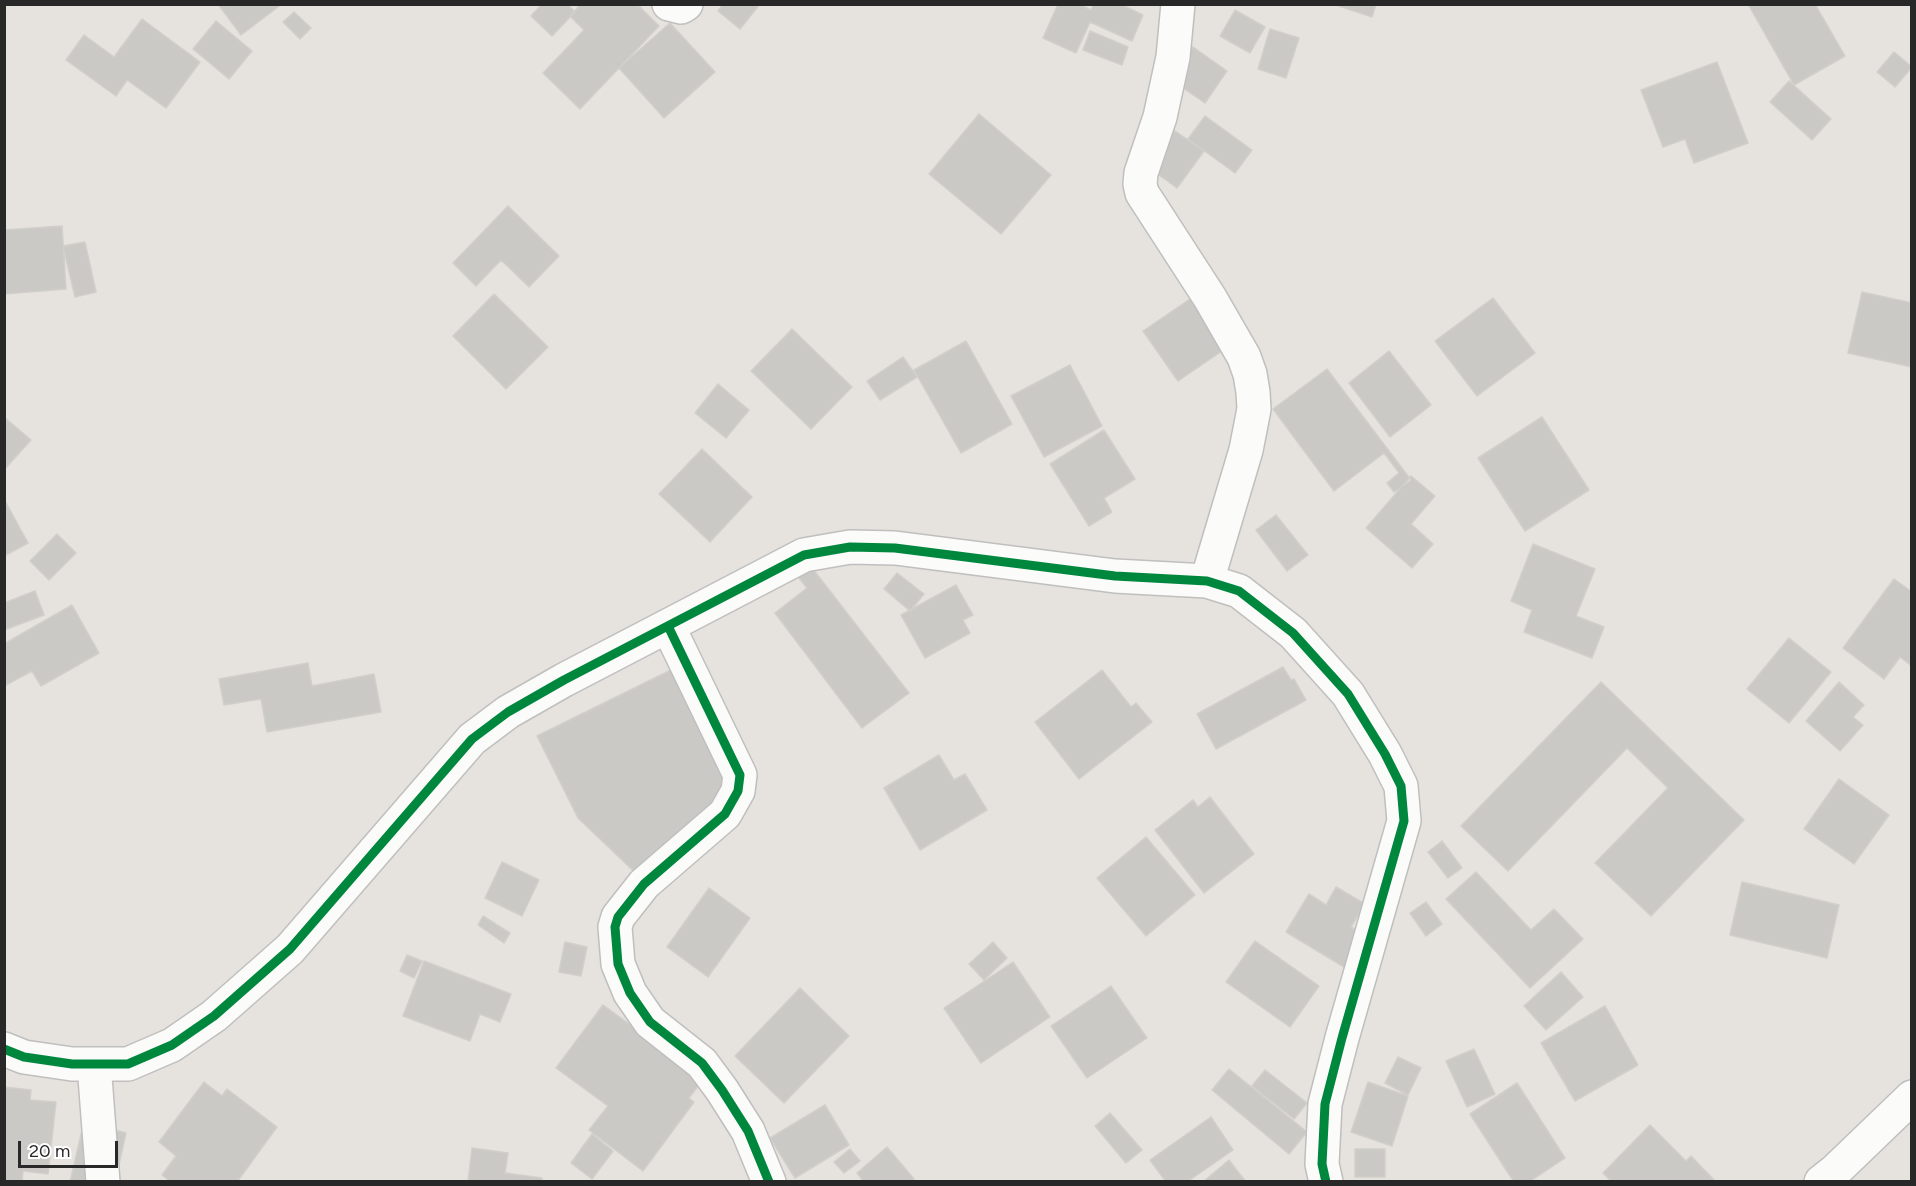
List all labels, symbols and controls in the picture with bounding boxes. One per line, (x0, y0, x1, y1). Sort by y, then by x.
scale bar (21, 1129, 122, 1167)
text: 20 m (29, 1140, 70, 1162)

